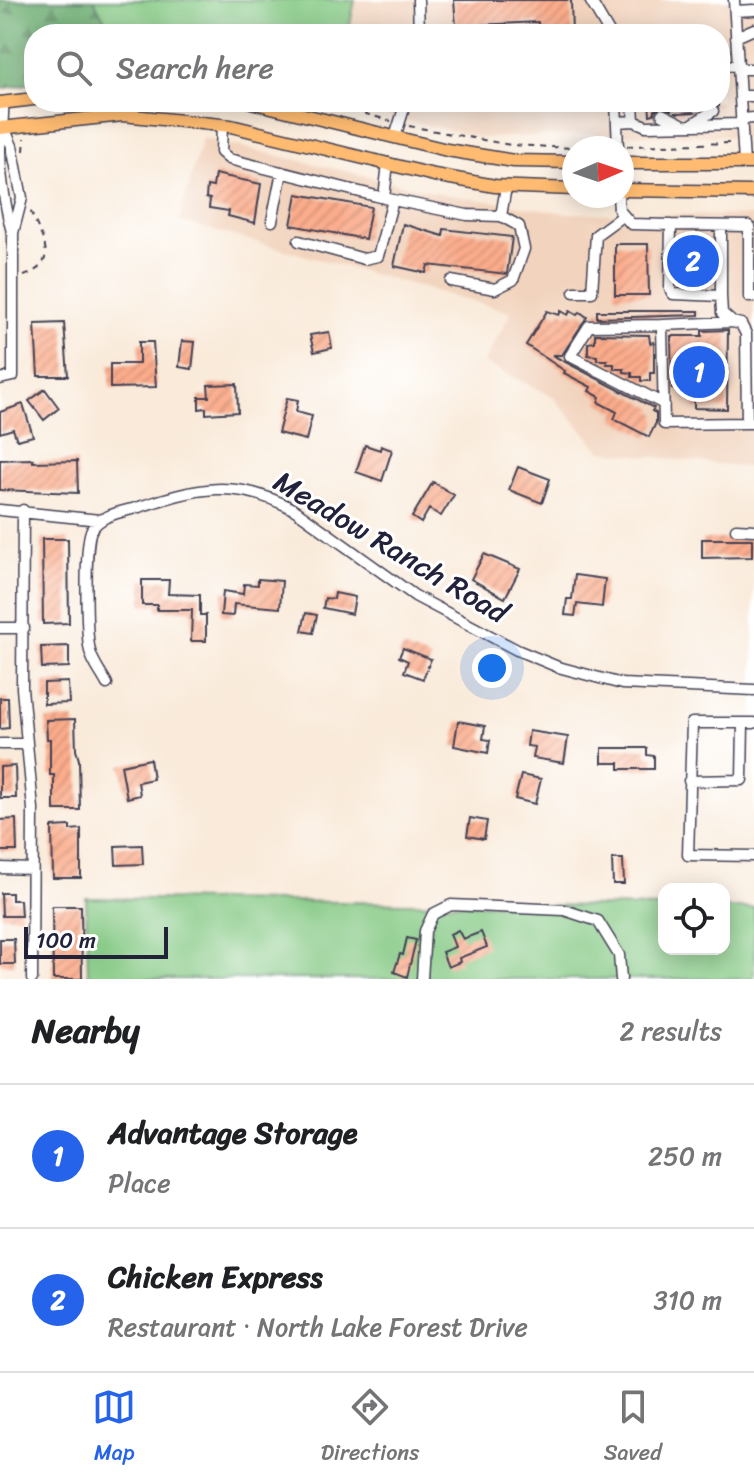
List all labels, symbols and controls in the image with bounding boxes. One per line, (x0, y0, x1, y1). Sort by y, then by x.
search box (24, 24, 730, 112)
text: Search here (116, 41, 274, 95)
icon: search (52, 46, 96, 90)
north arrow (562, 136, 634, 208)
pin: 2 (667, 231, 719, 291)
pin: 1 (673, 342, 725, 402)
street label: Meadow Ranch Road (263, 455, 521, 640)
your location (472, 648, 512, 688)
map controls (658, 883, 730, 955)
button: locate (658, 883, 730, 955)
text: 100 m (36, 921, 96, 960)
scale bar (24, 923, 168, 959)
text: Nearby (32, 1001, 140, 1061)
text: 2 results (620, 1008, 722, 1054)
text: Advantage Storage (108, 1106, 358, 1160)
text: 1 (52, 1133, 64, 1179)
text: 250 m (648, 1133, 722, 1179)
text: Place (108, 1160, 171, 1206)
text: Chicken Express (108, 1250, 323, 1304)
text: 2 (50, 1277, 66, 1323)
text: 310 m (653, 1277, 722, 1323)
text: Restaurant · North Lake Forest Drive (108, 1304, 528, 1350)
tab: Map (92, 1385, 136, 1472)
tab: Directions (321, 1385, 419, 1472)
tab: Saved (604, 1385, 662, 1472)

